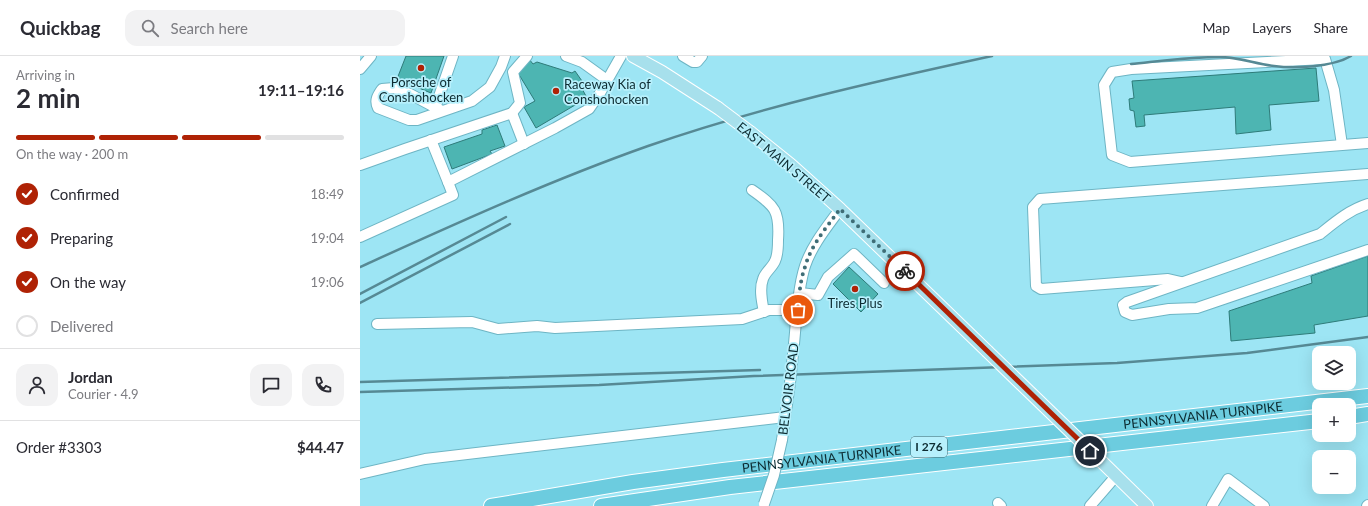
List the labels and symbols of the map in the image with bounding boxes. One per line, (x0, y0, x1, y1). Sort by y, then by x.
marker: Porsche of Conshohocken (416, 63, 426, 73)
place label: Porsche of Conshohocken (379, 74, 463, 105)
place label: Raceway Kia of Conshohocken (564, 76, 651, 107)
marker: Raceway Kia of Conshohocken (551, 86, 561, 96)
street label: EAST MAIN STREET (734, 118, 834, 206)
courier (885, 251, 925, 291)
marker: Tires Plus (850, 284, 860, 294)
pin (781, 293, 815, 327)
place label: Tires Plus (828, 295, 883, 311)
street label: BELVOIR ROAD (774, 342, 802, 436)
street label: PENNSYLVANIA TURNPIKE (1122, 398, 1284, 432)
pin (1073, 434, 1107, 468)
road number: I 276 (911, 437, 947, 457)
street label: PENNSYLVANIA TURNPIKE (741, 442, 902, 476)

